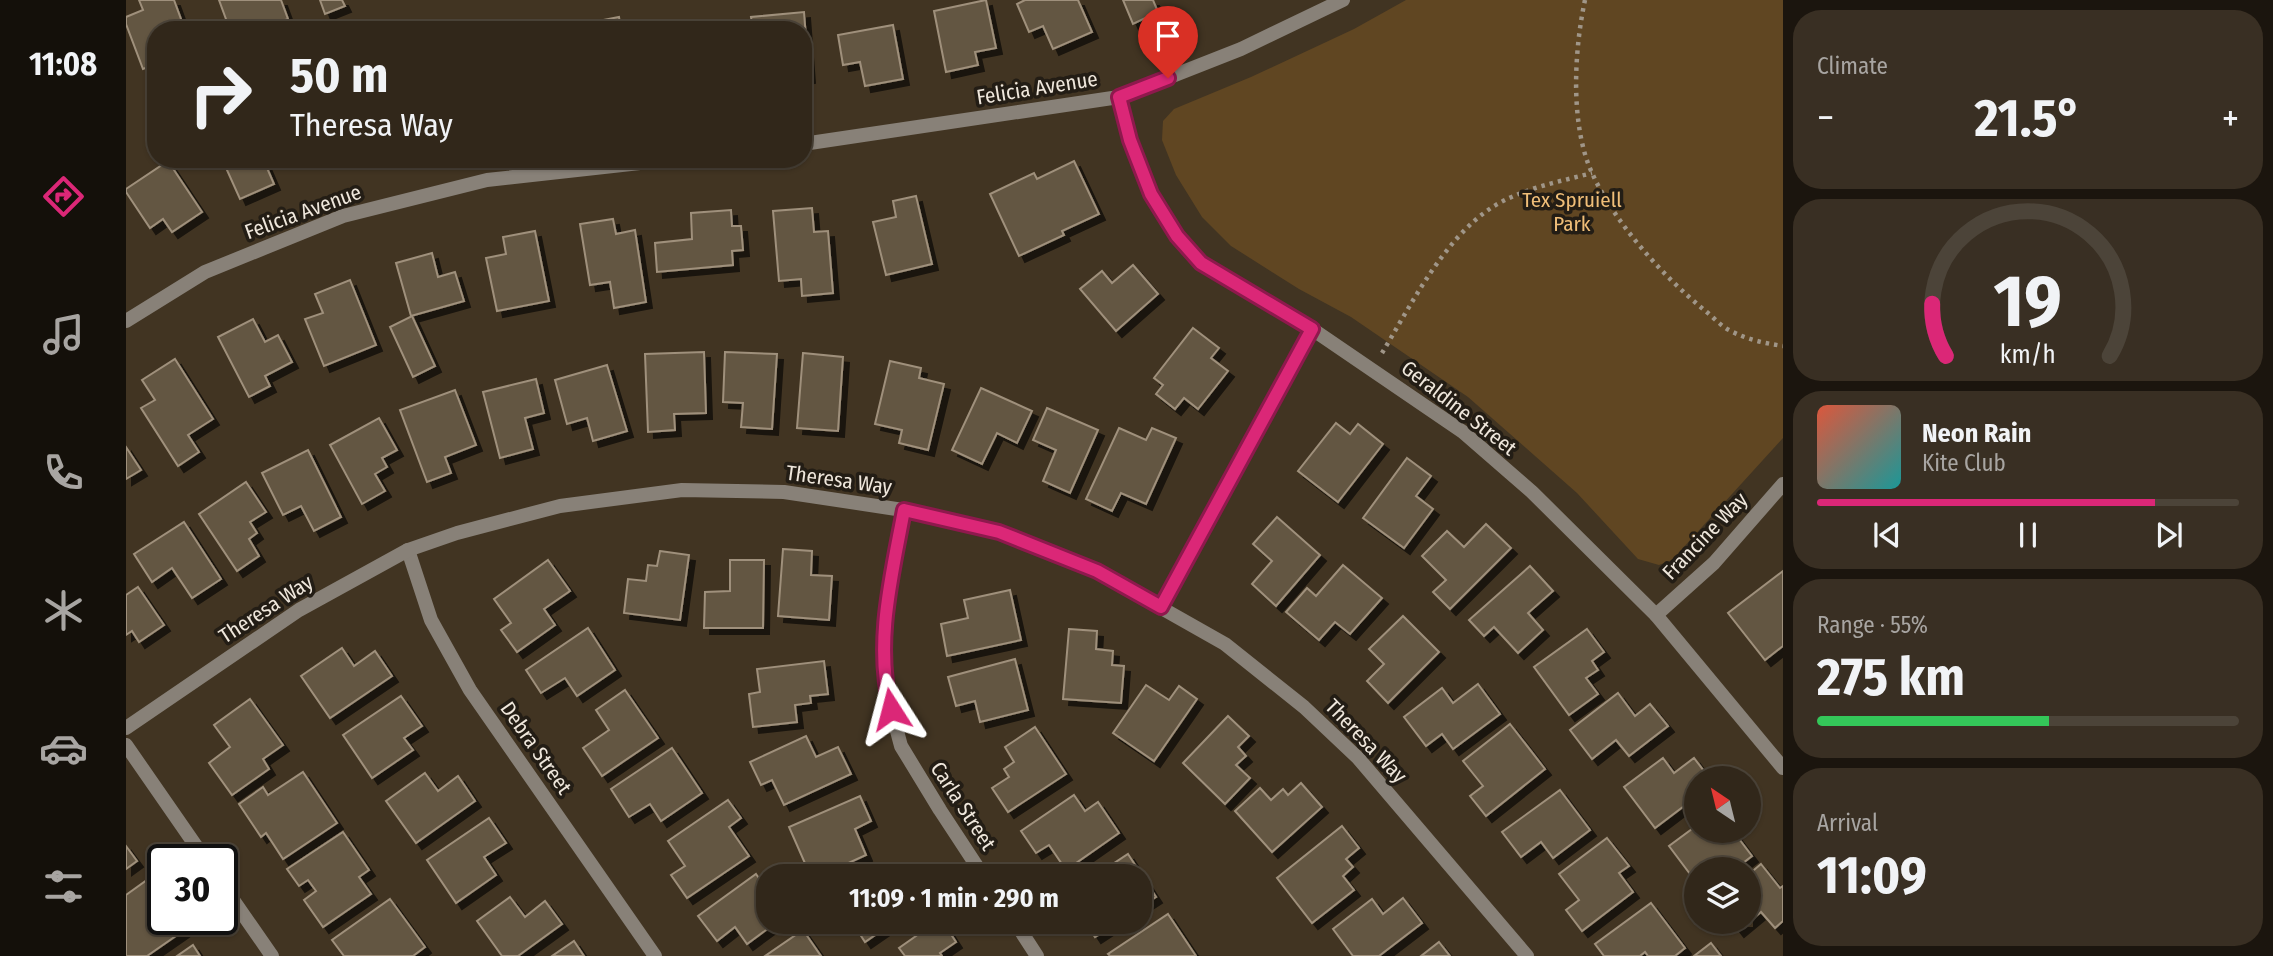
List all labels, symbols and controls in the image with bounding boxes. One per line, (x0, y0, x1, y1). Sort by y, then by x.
pin (1138, 6, 1198, 78)
icon: arrive (1149, 17, 1187, 55)
text: 11:08 (29, 45, 97, 83)
text: 50 m (290, 46, 388, 105)
icon: right (175, 49, 266, 140)
text: Climate (1817, 52, 1888, 80)
street label: Felicia Avenue (975, 66, 1099, 110)
text: 21.5° (1974, 87, 2081, 150)
text: − (1817, 95, 1834, 141)
text: + (2222, 95, 2239, 141)
text: Theresa Way (290, 106, 453, 144)
icon: directions (39, 172, 88, 221)
street label: Felicia Avenue (241, 179, 365, 245)
park label: Tex Spruiell Park (1522, 187, 1622, 237)
text: 19 (1994, 258, 2062, 345)
icon: music (39, 310, 88, 359)
text: km/h (2000, 339, 2056, 369)
street label: Geraldine Street (1396, 355, 1522, 461)
text: Neon Rain (1922, 418, 2031, 449)
icon: phone (39, 448, 88, 497)
text: Kite Club (1922, 449, 2006, 477)
street label: Theresa Way (784, 460, 894, 500)
street label: Francine Way (1657, 486, 1754, 585)
icon: previous (1868, 516, 1906, 554)
icon: pause (2009, 516, 2047, 554)
icon: next (2150, 516, 2188, 554)
street label: Theresa Way (214, 569, 318, 649)
icon: climate (39, 586, 88, 635)
text: Range · 55% (1817, 611, 1928, 639)
text: 275 km (1817, 646, 1965, 709)
position arrow (854, 672, 928, 746)
street label: Theresa Way (1320, 694, 1413, 789)
street label: Debra Street (495, 697, 577, 800)
icon: car (39, 724, 88, 773)
street label: Carla Street (925, 757, 1001, 855)
north arrow (1684, 766, 1760, 844)
map controls (1684, 766, 1761, 934)
text: Arrival (1817, 809, 1878, 837)
speed limit sign: 30 (147, 844, 238, 935)
text: 11:09 (1817, 844, 1927, 907)
button: layers (1684, 857, 1761, 934)
icon: filters (39, 862, 88, 911)
text: 11:09 · 1 min · 290 m (849, 883, 1059, 914)

